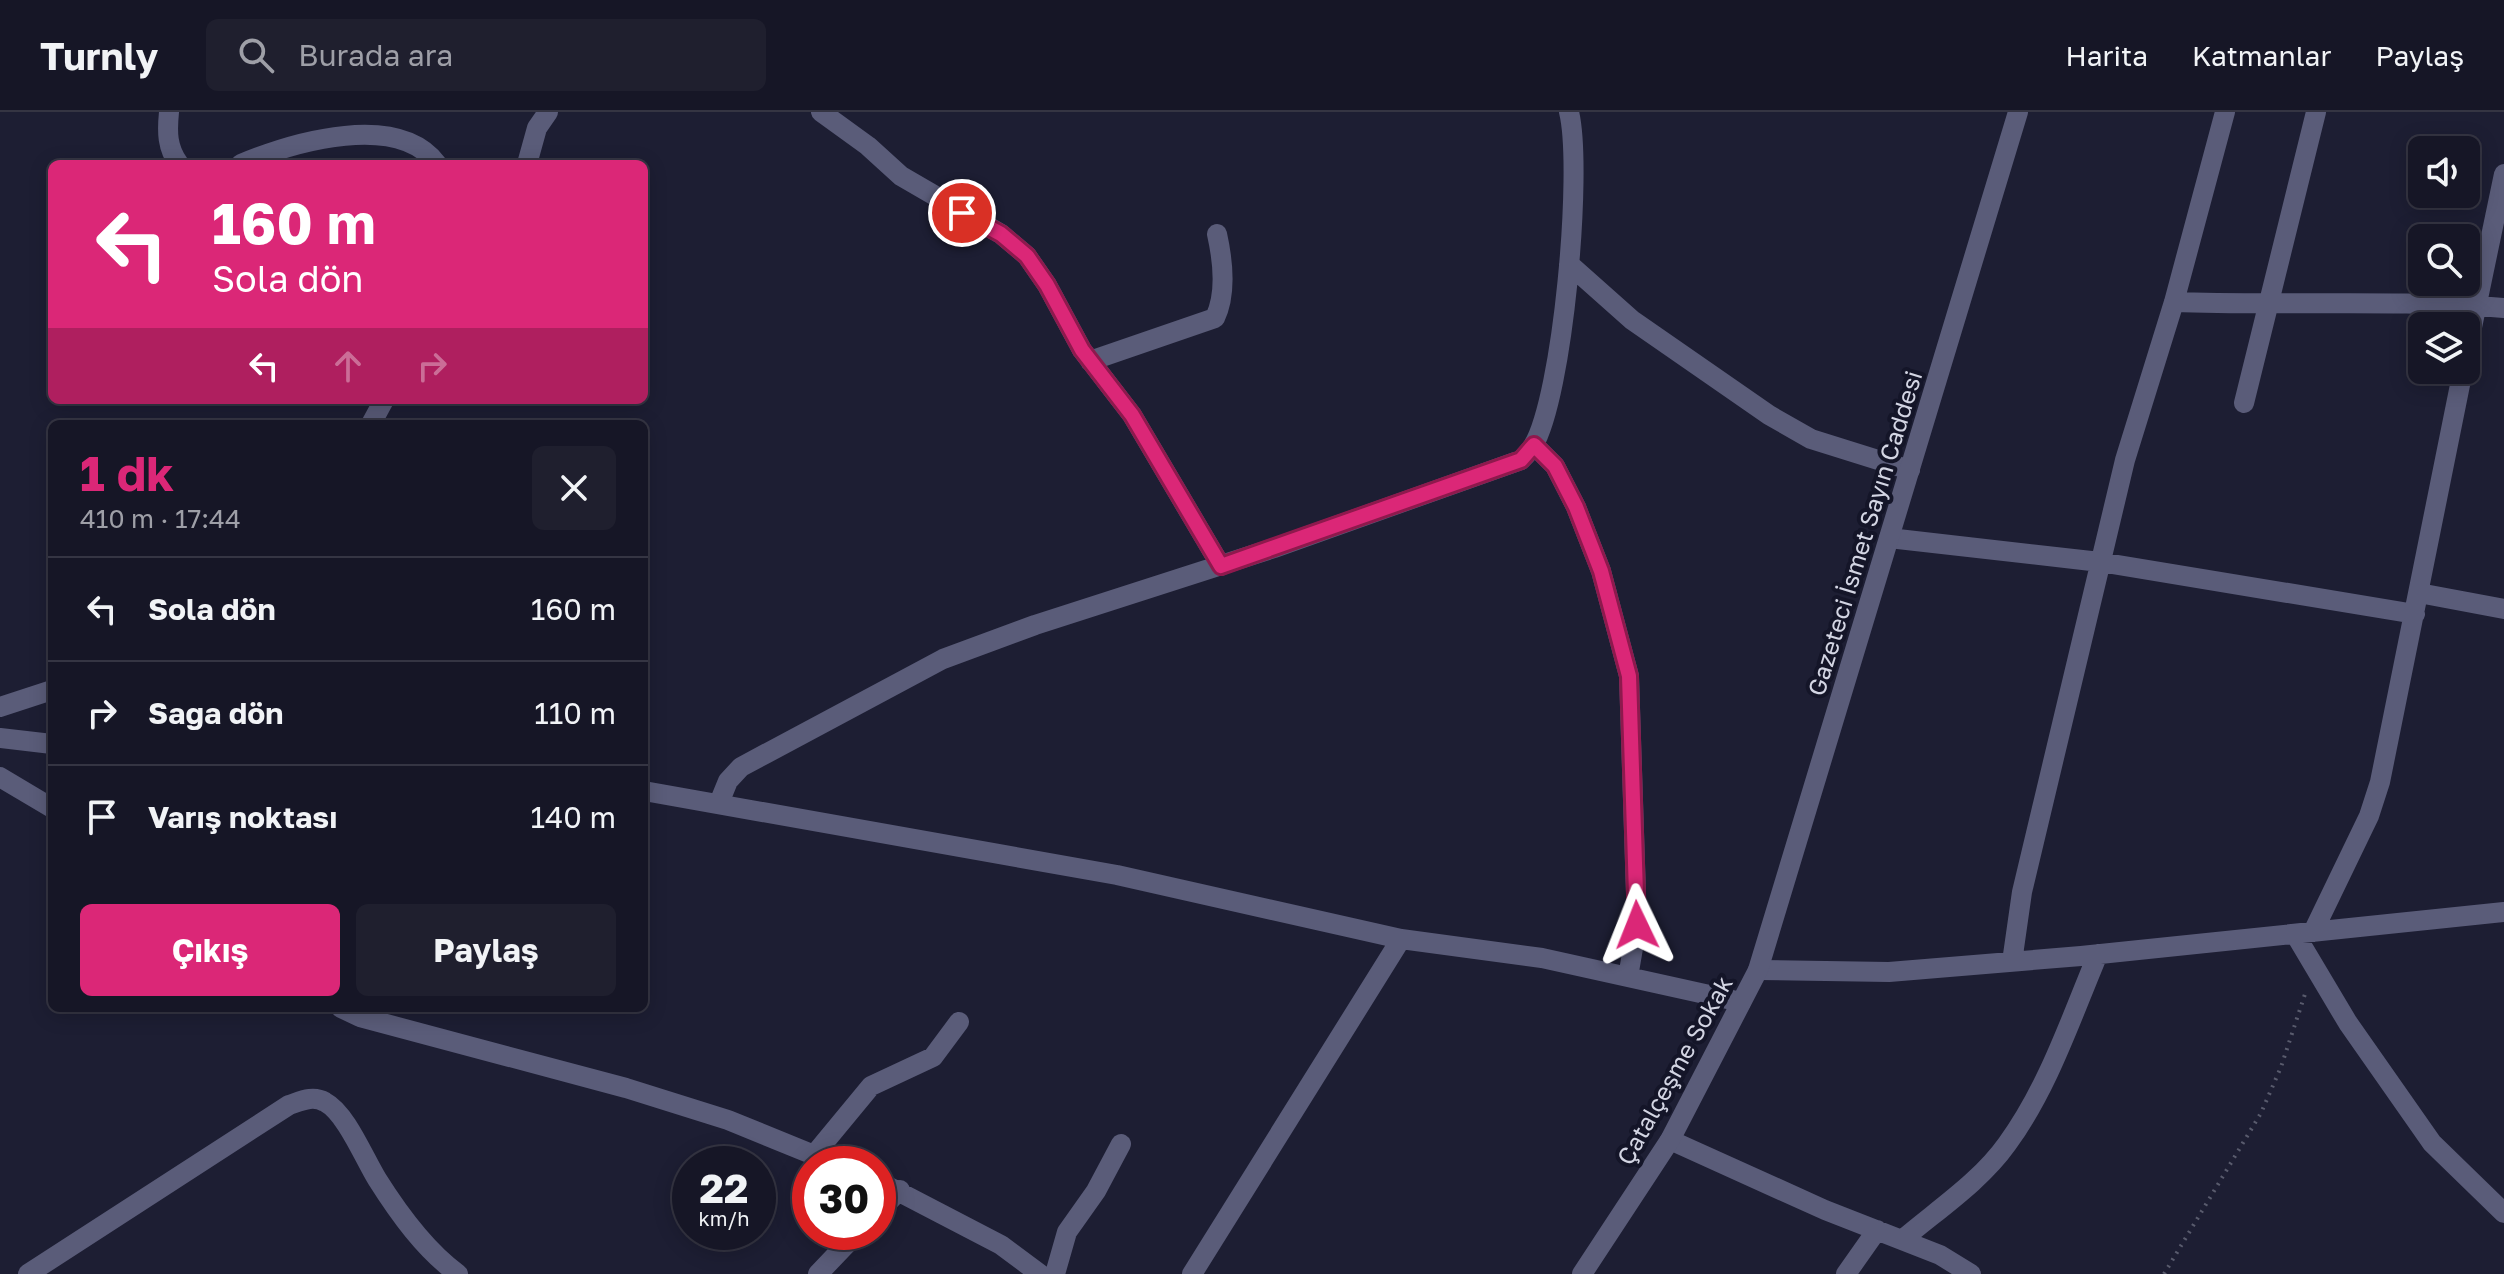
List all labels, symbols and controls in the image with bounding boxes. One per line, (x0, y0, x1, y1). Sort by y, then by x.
search box (206, 19, 766, 91)
text: Turnly (40, 33, 158, 78)
icon: search (234, 33, 278, 77)
text: Burada ara (298, 37, 453, 73)
text: Harita (2066, 39, 2148, 72)
text: Katmanlar (2192, 39, 2331, 72)
text: Paylaş (2375, 39, 2464, 72)
map controls (2408, 136, 2480, 384)
button: sound (2408, 136, 2480, 208)
pin (928, 179, 996, 247)
text: 160 m (212, 189, 376, 256)
icon: arrive (940, 191, 984, 235)
icon: left (80, 192, 184, 296)
button: search (2408, 224, 2480, 296)
text: Sola dön (212, 257, 363, 300)
button: layers (2408, 312, 2480, 384)
icon: left (242, 344, 286, 388)
icon: ahead (326, 344, 370, 388)
icon: right (410, 344, 454, 388)
street label: Gazeteci İsmet Sayın Caddesi (1801, 367, 1927, 699)
text: 1 dk (80, 444, 174, 502)
button: close (532, 446, 616, 530)
text: 410 m · 17:44 (80, 503, 241, 534)
icon: left (80, 587, 124, 631)
text: Sola dön (148, 591, 276, 627)
text: 160 m (531, 591, 616, 627)
icon: right (80, 691, 124, 735)
text: Sağa dön (148, 695, 283, 731)
text: 110 m (534, 695, 616, 731)
icon: arrive (80, 795, 124, 839)
text: Varış noktası (148, 799, 337, 835)
text: 140 m (531, 799, 616, 835)
position arrow (1595, 883, 1679, 967)
button: Çıkış (80, 904, 340, 996)
button: Paylaş (356, 904, 616, 996)
street label: Çatalçeşme Sokak (1610, 971, 1738, 1169)
speed limit sign: 30 (792, 1146, 896, 1250)
text: 22 (700, 1164, 748, 1212)
text: km/h (699, 1206, 749, 1230)

